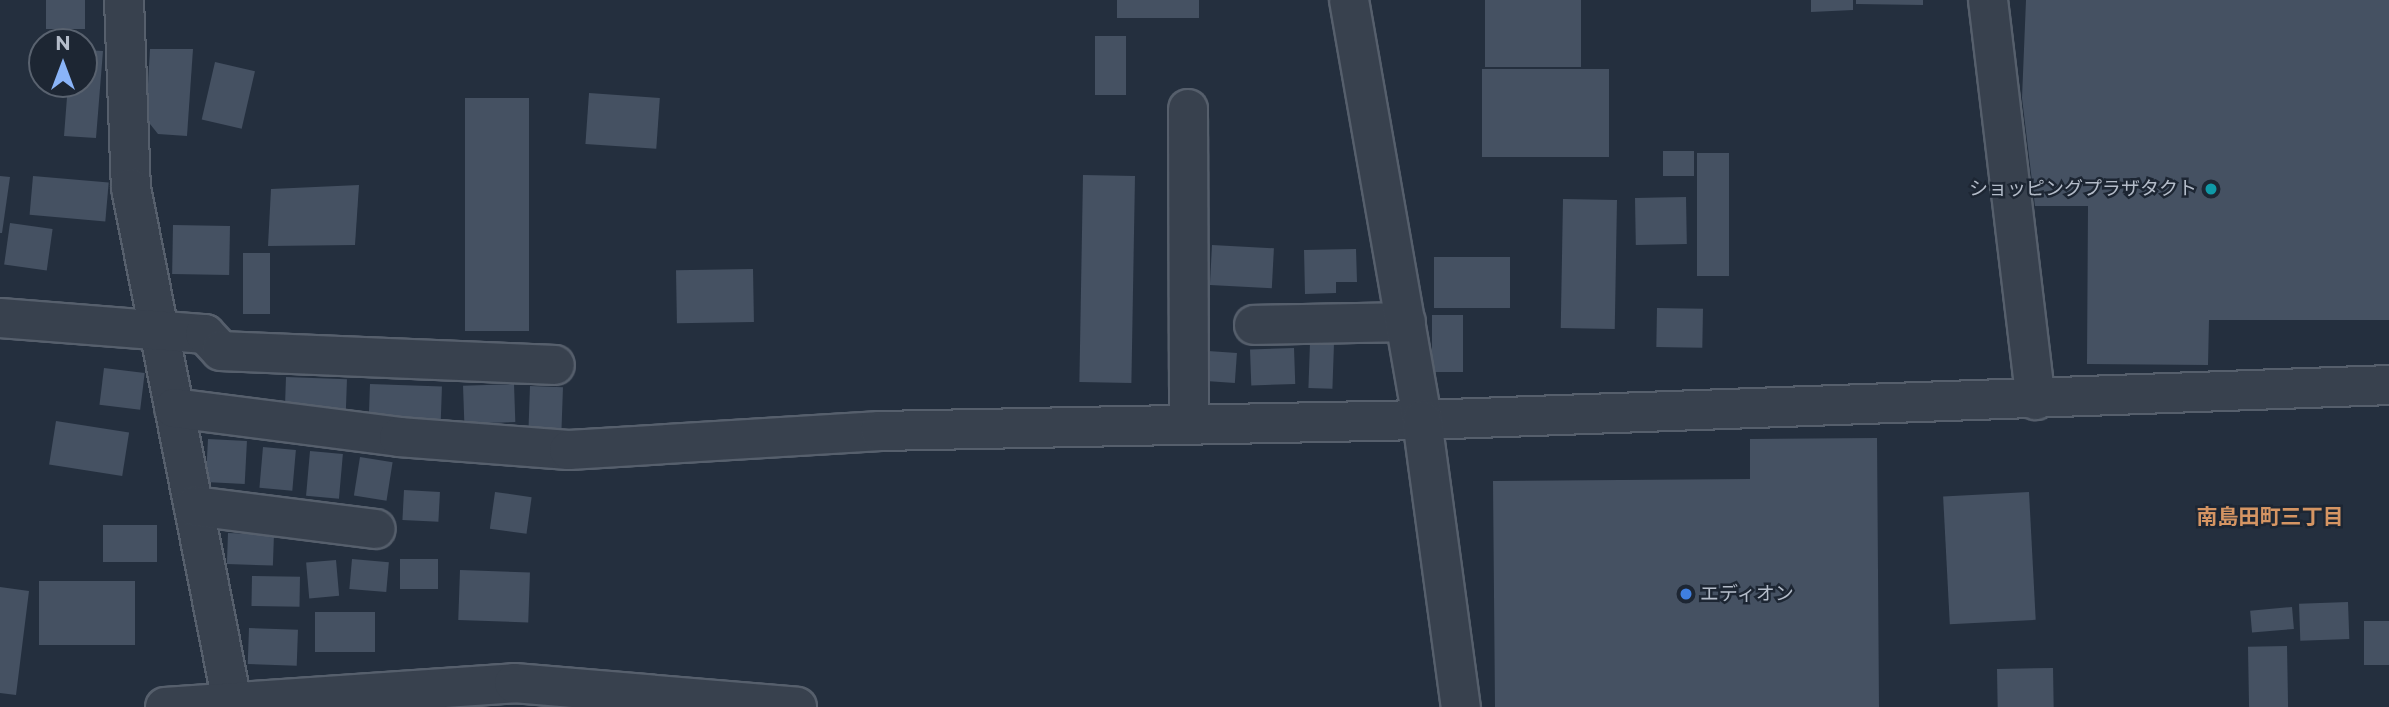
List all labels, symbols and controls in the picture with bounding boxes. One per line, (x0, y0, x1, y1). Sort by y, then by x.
north arrow (28, 28, 98, 98)
text: N (55, 32, 71, 55)
place label: ショッピングプラザタクト (1969, 178, 2197, 200)
marker: ショッピングプラザタクト (2203, 181, 2219, 197)
district label: 南島田町三丁目 (2197, 504, 2343, 530)
place label: エディオン (1700, 583, 1795, 605)
marker: エディオン (1678, 586, 1694, 602)

